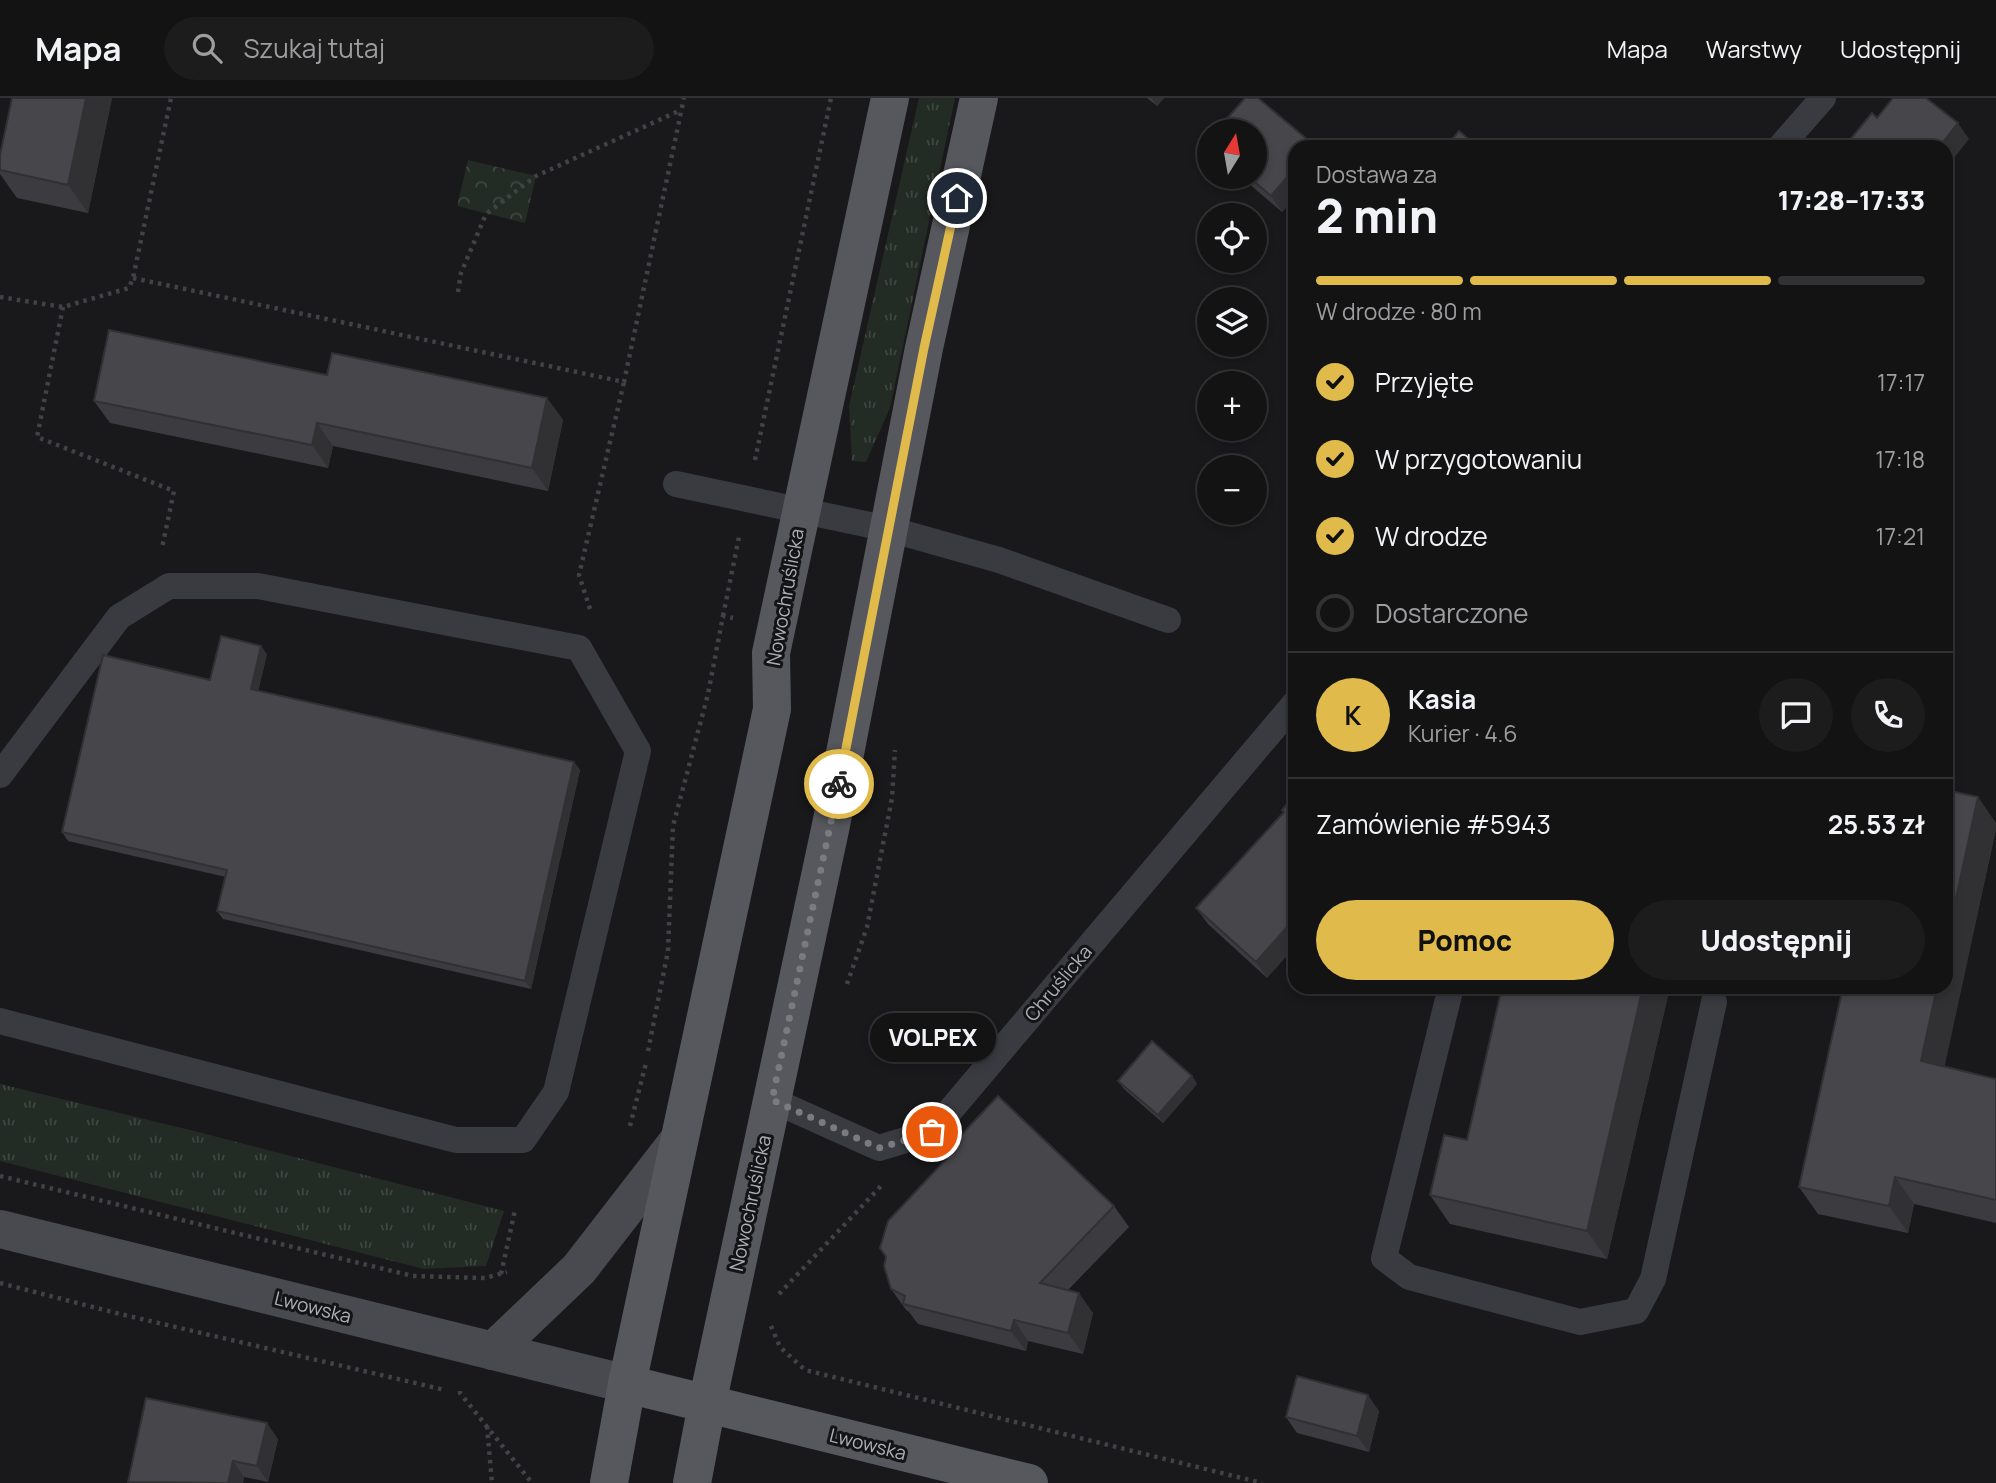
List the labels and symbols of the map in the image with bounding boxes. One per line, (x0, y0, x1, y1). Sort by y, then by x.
north arrow (1197, 119, 1267, 189)
pin (927, 168, 987, 228)
street label: Nowochruślicka (760, 526, 810, 668)
courier (804, 749, 874, 819)
street label: Chruślicka (1018, 939, 1098, 1027)
callout: VOLPEX (869, 1013, 995, 1062)
pin (902, 1102, 962, 1162)
street label: Nowochruślicka (723, 1133, 777, 1273)
street label: Lwowska (272, 1285, 354, 1329)
street label: Lwowska (827, 1422, 909, 1466)

